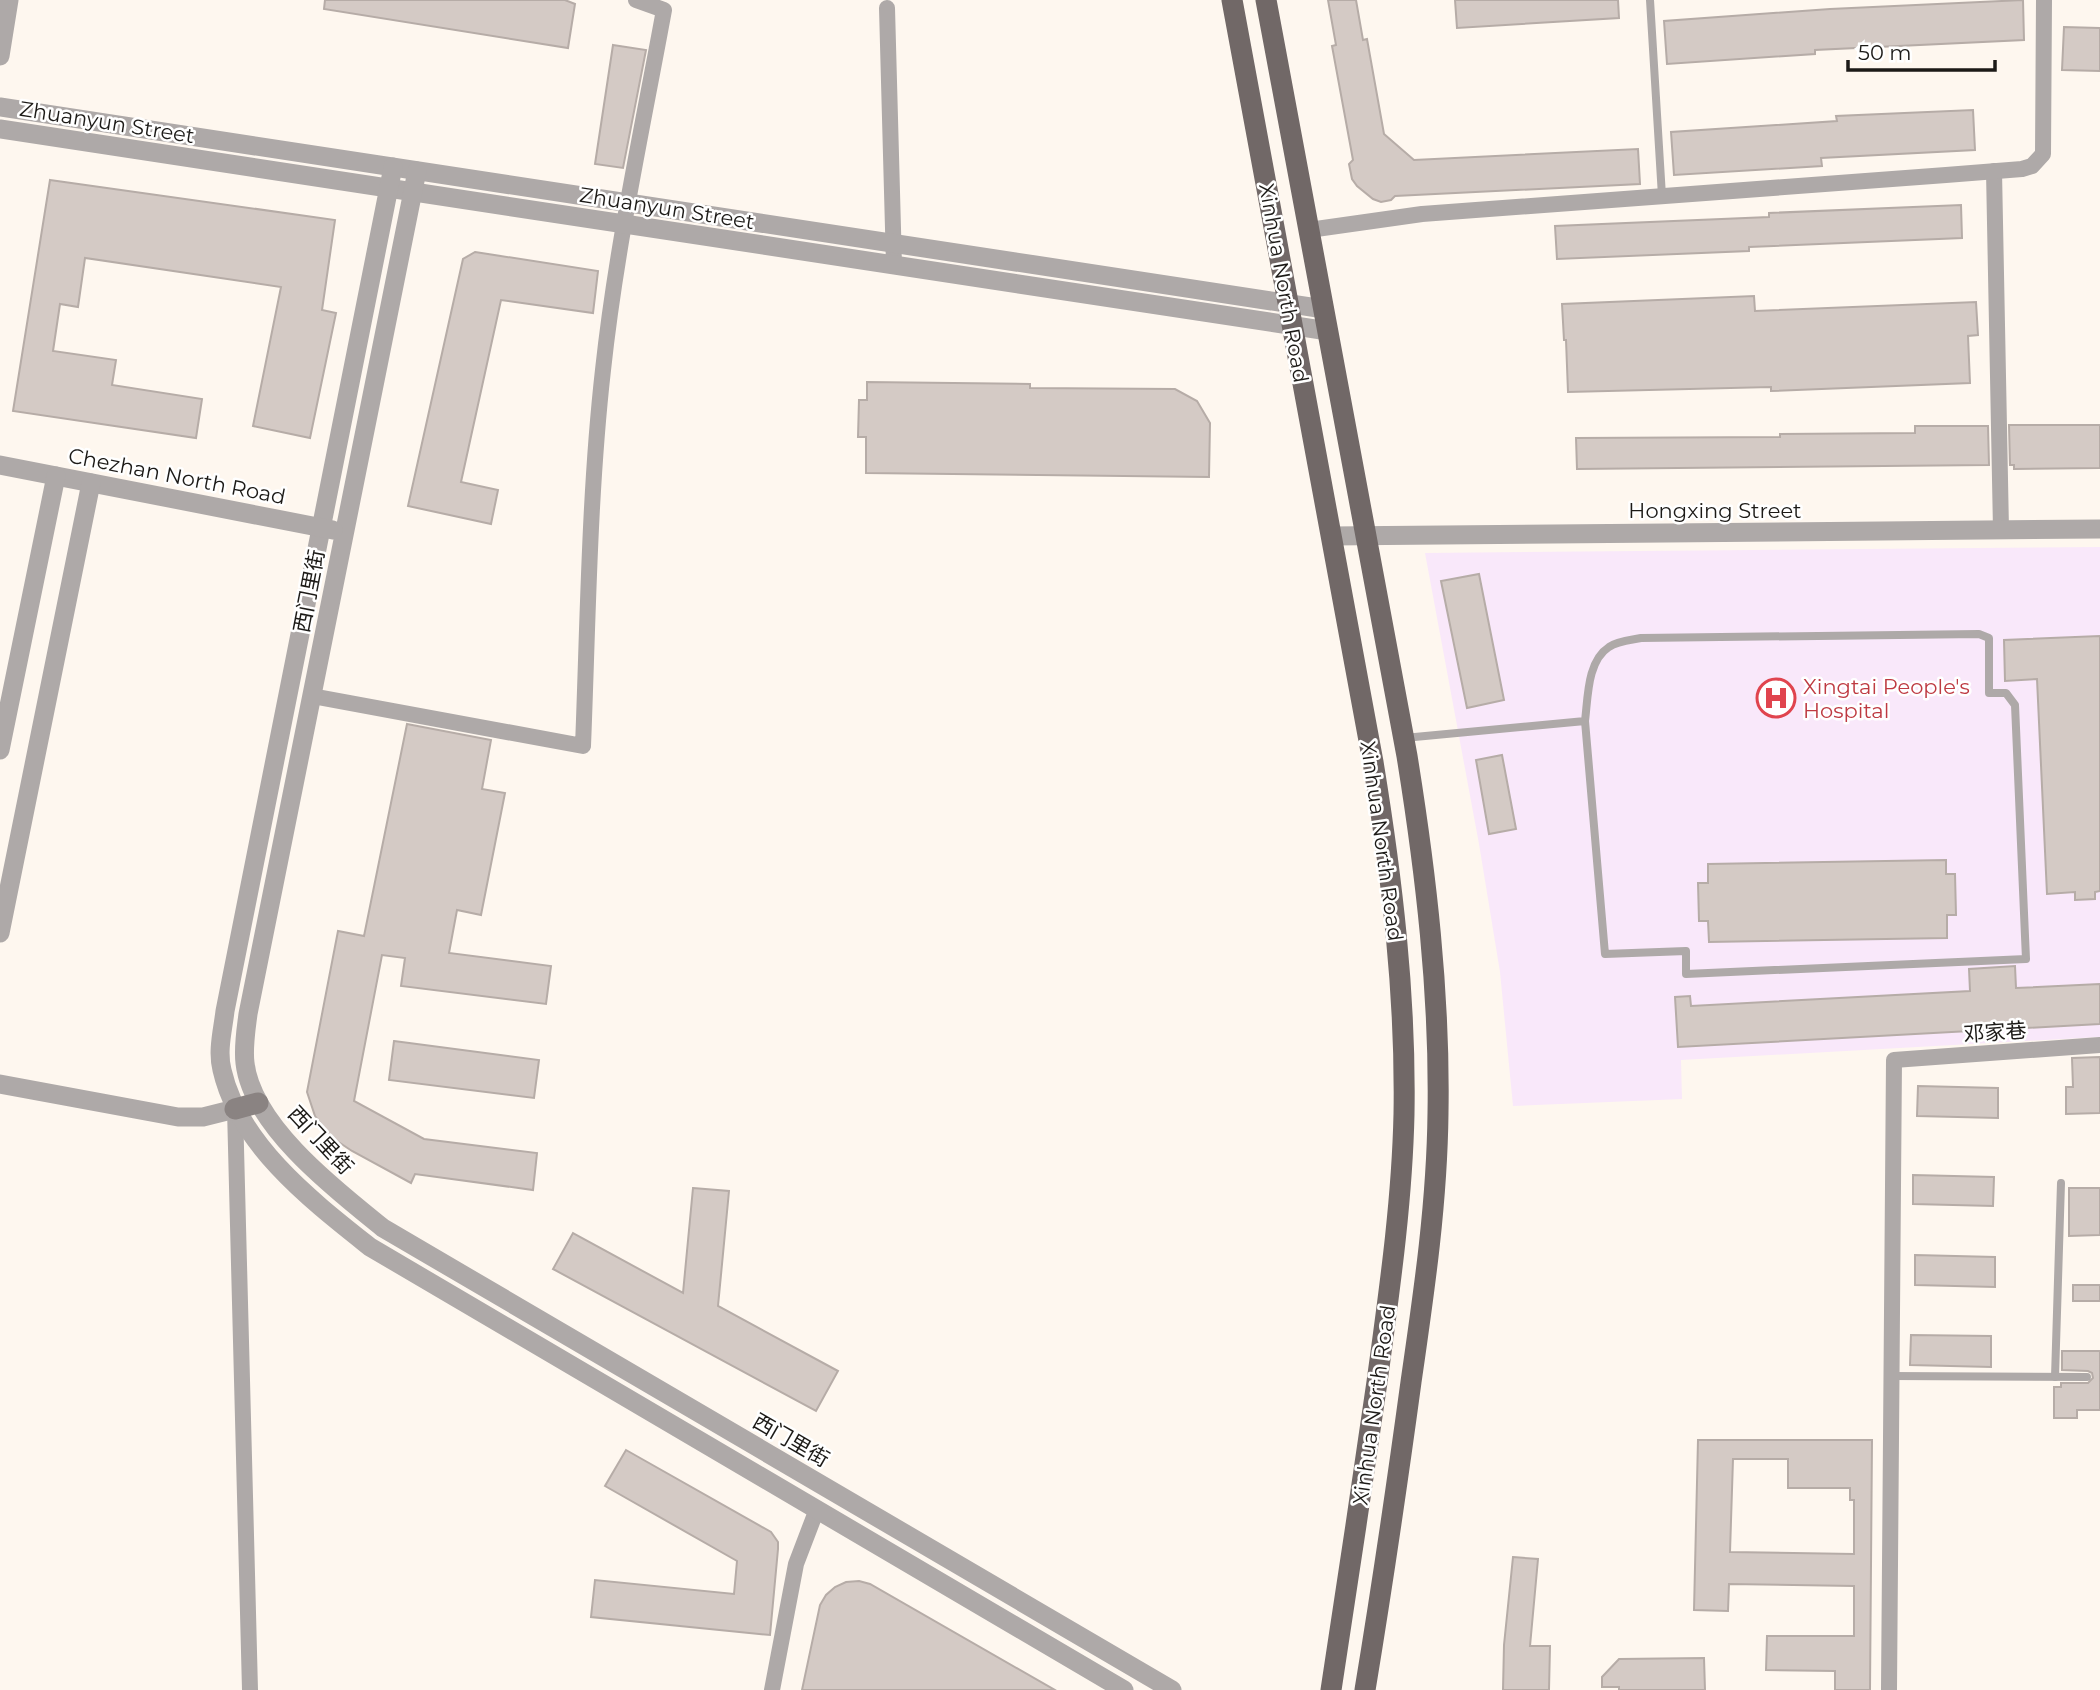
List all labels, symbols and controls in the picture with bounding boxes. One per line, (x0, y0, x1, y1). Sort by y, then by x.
scale bar (1848, 28, 1995, 72)
text: 50 m (1858, 40, 1912, 65)
street label: Zhuanyun Street (18, 96, 196, 148)
street label: Xinhua North Road (1254, 181, 1314, 385)
street label: Zhuanyun Street (578, 182, 756, 234)
street label: Chezhan North Road (66, 443, 288, 509)
street label: Hongxing Street (1628, 498, 1802, 523)
street label: 西门里街 (289, 547, 329, 635)
place label: Xingtai People's Hospital (1803, 674, 1970, 723)
hospital icon: Xingtai People's Hospital (1755, 677, 1797, 719)
street label: Xinhua North Road (1356, 739, 1408, 943)
street label: 邓家巷 (1963, 1017, 2027, 1047)
street label: 西门里街 (283, 1101, 359, 1179)
street label: Xinhua North Road (1348, 1303, 1400, 1507)
street label: 西门里街 (748, 1408, 834, 1472)

